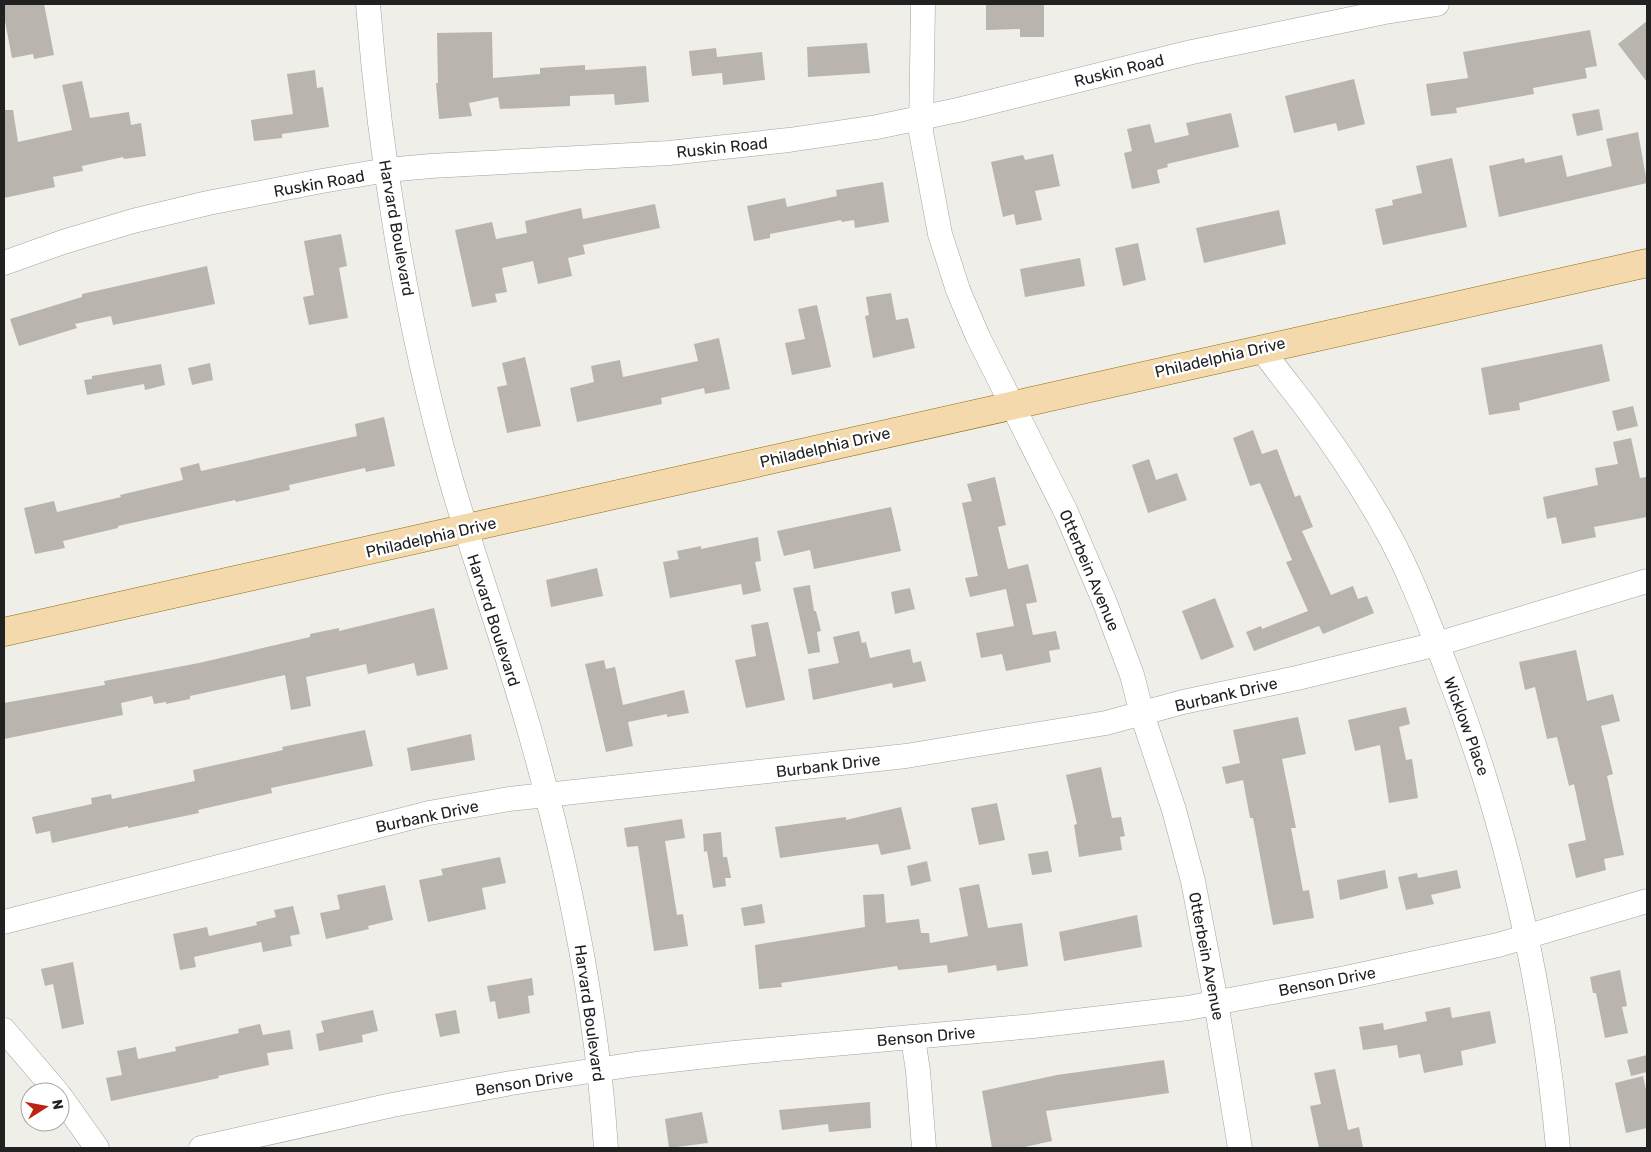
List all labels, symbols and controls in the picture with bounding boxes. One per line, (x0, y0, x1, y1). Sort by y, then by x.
street label: Ruskin Road (1072, 50, 1166, 91)
street label: Ruskin Road (675, 133, 769, 162)
street label: Harvard Boulevard (375, 159, 418, 298)
street label: Ruskin Road (272, 166, 366, 201)
street label: Philadelphia Drive (1153, 333, 1287, 382)
street label: Philadelphia Drive (758, 423, 892, 472)
street label: Otterbein Avenue (1055, 507, 1124, 634)
street label: Philadelphia Drive (364, 513, 498, 562)
street label: Harvard Boulevard (463, 552, 524, 689)
street label: Burbank Drive (1173, 673, 1279, 716)
street label: Wicklow Place (1440, 674, 1493, 778)
street label: Burbank Drive (775, 750, 881, 781)
street label: Burbank Drive (374, 796, 480, 837)
street label: Otterbein Avenue (1185, 890, 1228, 1022)
street label: Harvard Boulevard (570, 943, 609, 1083)
street label: Benson Drive (1277, 963, 1377, 1000)
street label: Benson Drive (876, 1023, 976, 1050)
street label: Benson Drive (474, 1065, 574, 1100)
north arrow (20, 1082, 70, 1132)
text: N (48, 1098, 67, 1111)

